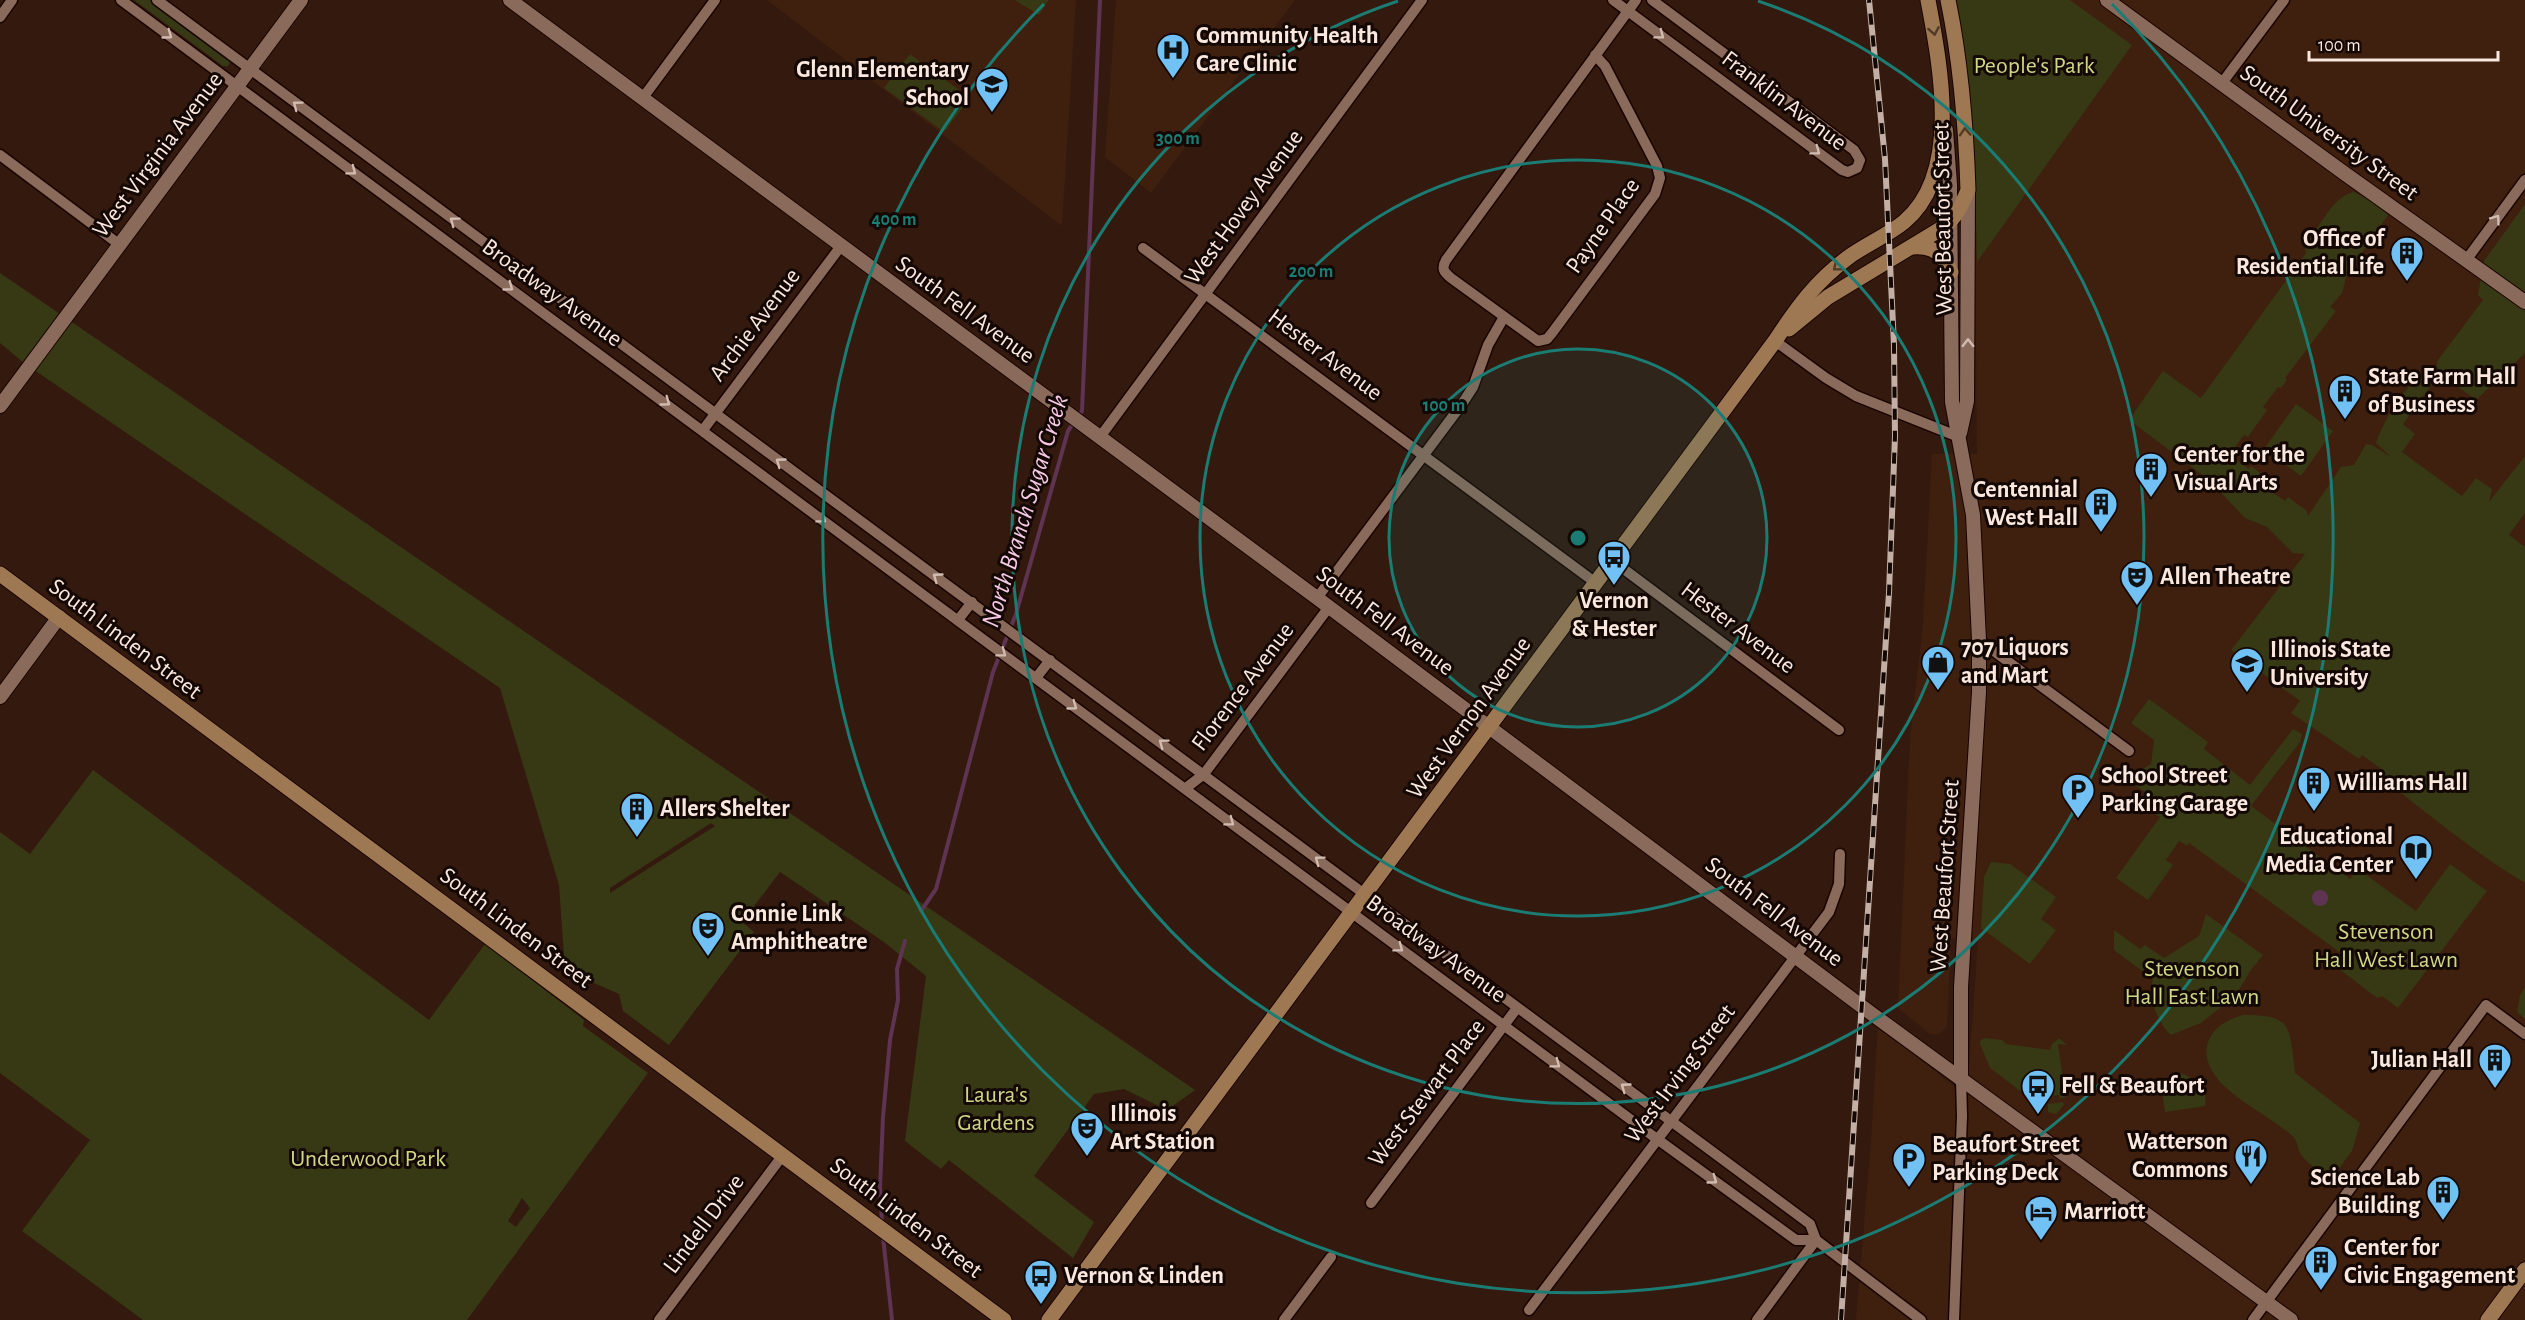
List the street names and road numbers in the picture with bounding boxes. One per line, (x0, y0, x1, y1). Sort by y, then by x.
street label: Franklin Avenue (1717, 47, 1851, 155)
street label: South University Street (2236, 61, 2423, 206)
street label: West Virginia Avenue (88, 68, 228, 242)
street label: West Beaufort Street (1929, 122, 1957, 316)
street label: West Hovey Avenue (1180, 125, 1308, 289)
street label: Payne Place (1562, 174, 1644, 278)
street label: Broadway Avenue (478, 234, 626, 352)
street label: South Fell Avenue (891, 252, 1039, 368)
street label: Archie Avenue (705, 264, 805, 386)
street label: Hester Avenue (1263, 305, 1387, 405)
street label: South Fell Avenue (1312, 562, 1458, 680)
street label: South Linden Street (45, 574, 206, 704)
street label: Hester Avenue (1676, 578, 1800, 678)
street label: Florence Avenue (1187, 619, 1299, 755)
street label: West Vernon Avenue (1402, 633, 1536, 803)
street label: West Beaufort Street (1926, 779, 1964, 973)
street label: South Fell Avenue (1701, 853, 1847, 971)
street label: South Linden Street (436, 863, 597, 993)
street label: Broadway Avenue (1362, 890, 1510, 1008)
street label: West Irving Street (1620, 1000, 1740, 1148)
street label: West Stewart Place (1364, 1015, 1490, 1171)
street label: South Linden Street (826, 1153, 987, 1283)
street label: Lindell Drive (659, 1170, 749, 1278)

